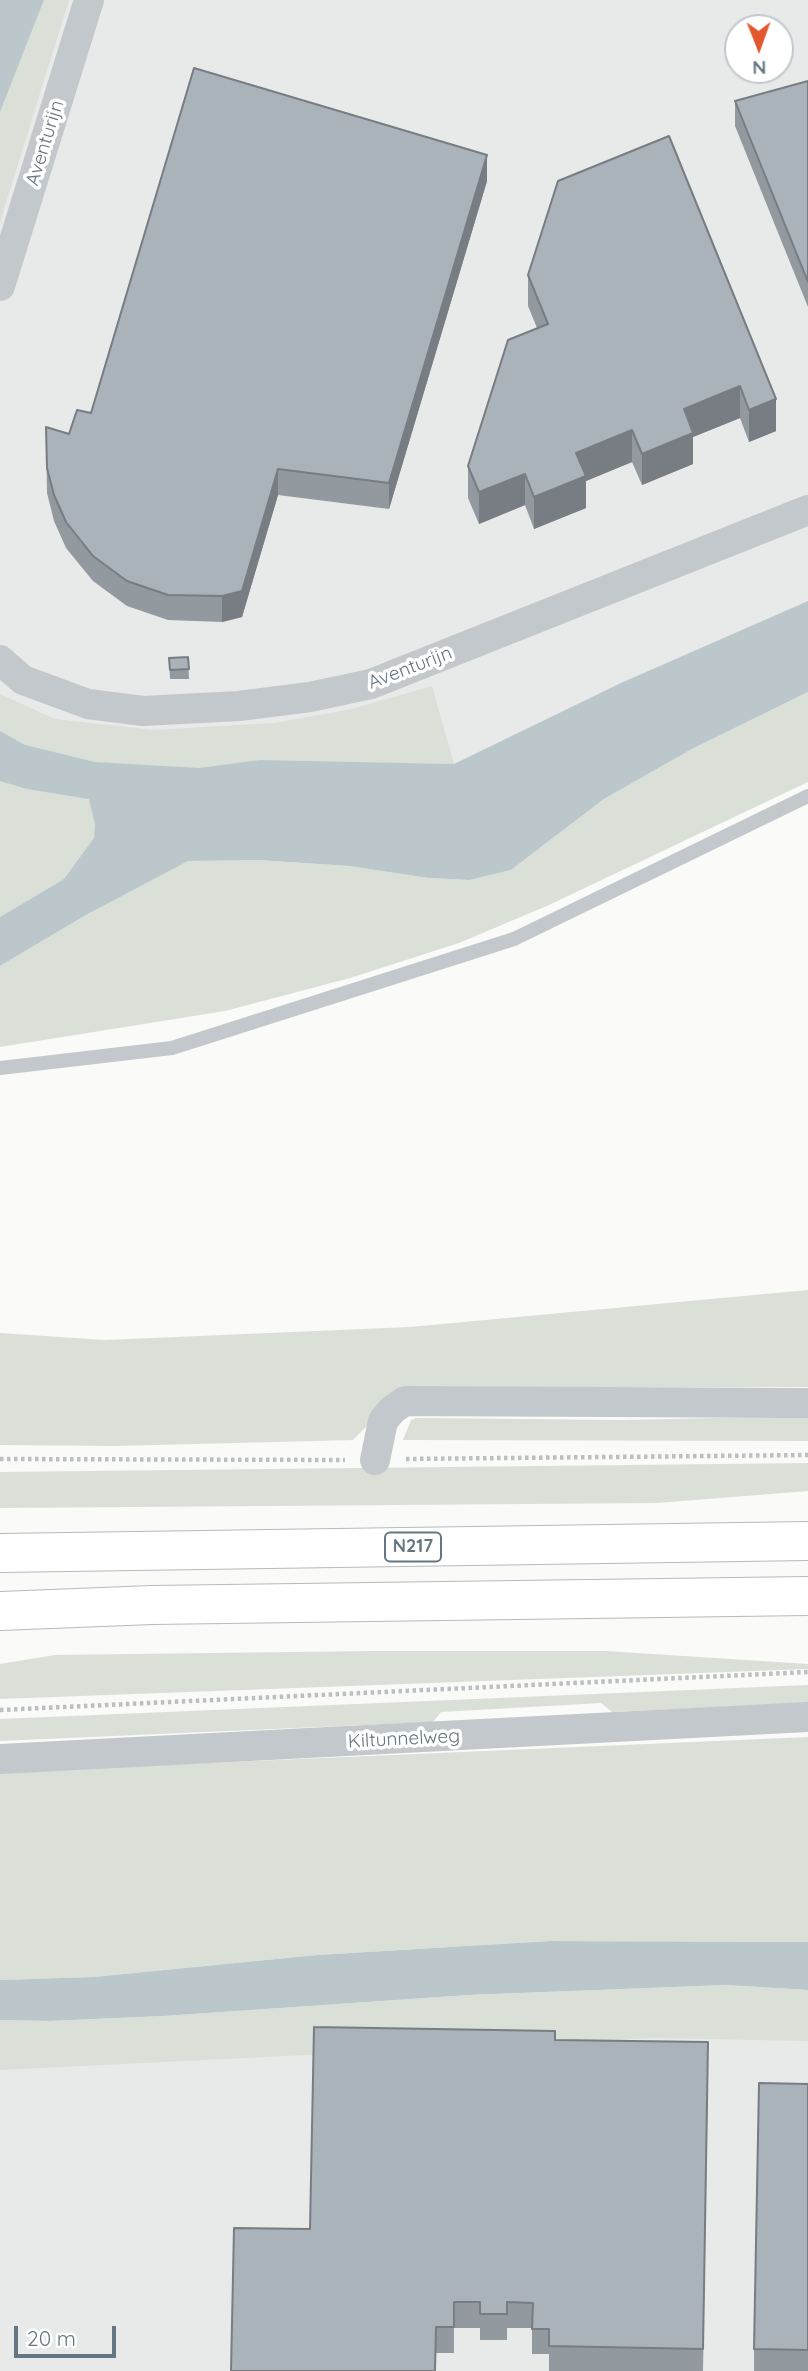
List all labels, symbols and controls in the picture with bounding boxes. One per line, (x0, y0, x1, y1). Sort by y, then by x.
north arrow (724, 14, 794, 84)
text: N (752, 56, 767, 80)
street label: Aventurijn (21, 98, 69, 188)
street label: Aventurijn (365, 642, 455, 694)
road number: N217 (385, 1532, 441, 1562)
street label: Kiltunnelweg (347, 1725, 461, 1753)
scale bar (18, 2312, 119, 2356)
text: 20 m (27, 2325, 76, 2351)

